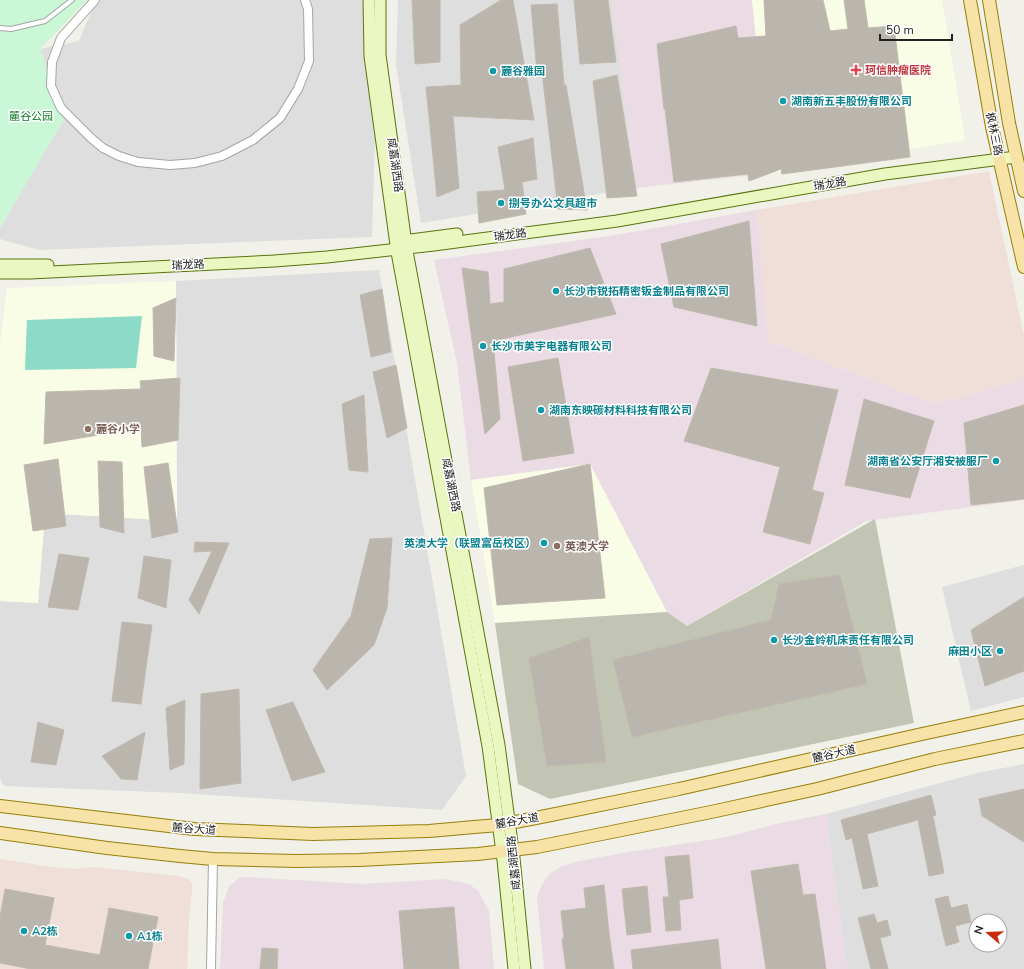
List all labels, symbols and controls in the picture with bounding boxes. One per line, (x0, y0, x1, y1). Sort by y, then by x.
scale bar (880, 16, 952, 42)
text: 50 m (886, 22, 914, 38)
place label: 珂信肿瘤医院 (865, 63, 931, 78)
place label: 麓谷雅园 (501, 64, 545, 79)
marker: 珂信肿瘤医院 (850, 64, 862, 76)
marker: 麓谷雅园 (488, 66, 498, 76)
place label: 湖南新五丰股份有限公司 (791, 94, 912, 109)
marker: 湖南新五丰股份有限公司 (778, 96, 788, 106)
park label: 麓谷公园 (9, 109, 53, 124)
street label: 枫林三路 (982, 111, 1006, 157)
street label: 咸嘉湖西路 (384, 137, 406, 193)
street label: 瑞龙路 (812, 174, 848, 194)
place label: 捌号办公文具超市 (509, 196, 597, 211)
marker: 捌号办公文具超市 (496, 198, 506, 208)
street label: 瑞龙路 (493, 225, 527, 245)
street label: 瑞龙路 (171, 257, 205, 273)
place label: 长沙市锐拓精密钣金制品有限公司 (564, 284, 729, 299)
marker: 长沙市锐拓精密钣金制品有限公司 (551, 286, 561, 296)
place label: 长沙市美宇电器有限公司 (491, 339, 612, 354)
marker: 长沙市美宇电器有限公司 (478, 341, 488, 351)
place label: 湖南东映碳材料科技有限公司 (549, 403, 692, 418)
marker: 湖南东映碳材料科技有限公司 (536, 405, 546, 415)
place label: 麓谷小学 (96, 422, 140, 437)
marker: 麓谷小学 (83, 424, 93, 434)
place label: 湖南省公安厅湘安被服厂 (867, 454, 988, 469)
marker: 湖南省公安厅湘安被服厂 (991, 456, 1001, 466)
street label: 咸嘉湖西路 (438, 457, 464, 513)
place label: 英澳大学（联盟富岳校区） (404, 536, 536, 551)
marker: 英澳大学（联盟富岳校区） (539, 538, 549, 548)
place label: 英澳大学 (565, 539, 609, 554)
marker: 英澳大学 (552, 541, 562, 551)
place label: 长沙金岭机床责任有限公司 (782, 633, 914, 648)
marker: 长沙金岭机床责任有限公司 (769, 635, 779, 645)
place label: 麻田小区 (948, 644, 992, 659)
marker: 麻田小区 (995, 646, 1005, 656)
street label: 麓谷大道 (811, 742, 857, 766)
street label: 麓谷大道 (494, 810, 540, 832)
street label: 麓谷大道 (172, 820, 216, 838)
street label: 咸嘉湖西路 (504, 835, 524, 891)
north arrow (968, 913, 1008, 953)
place label: A2栋 (32, 924, 58, 939)
text: N (971, 924, 987, 936)
marker: A2栋 (19, 926, 29, 936)
place label: A1栋 (137, 929, 163, 944)
marker: A1栋 (124, 931, 134, 941)

